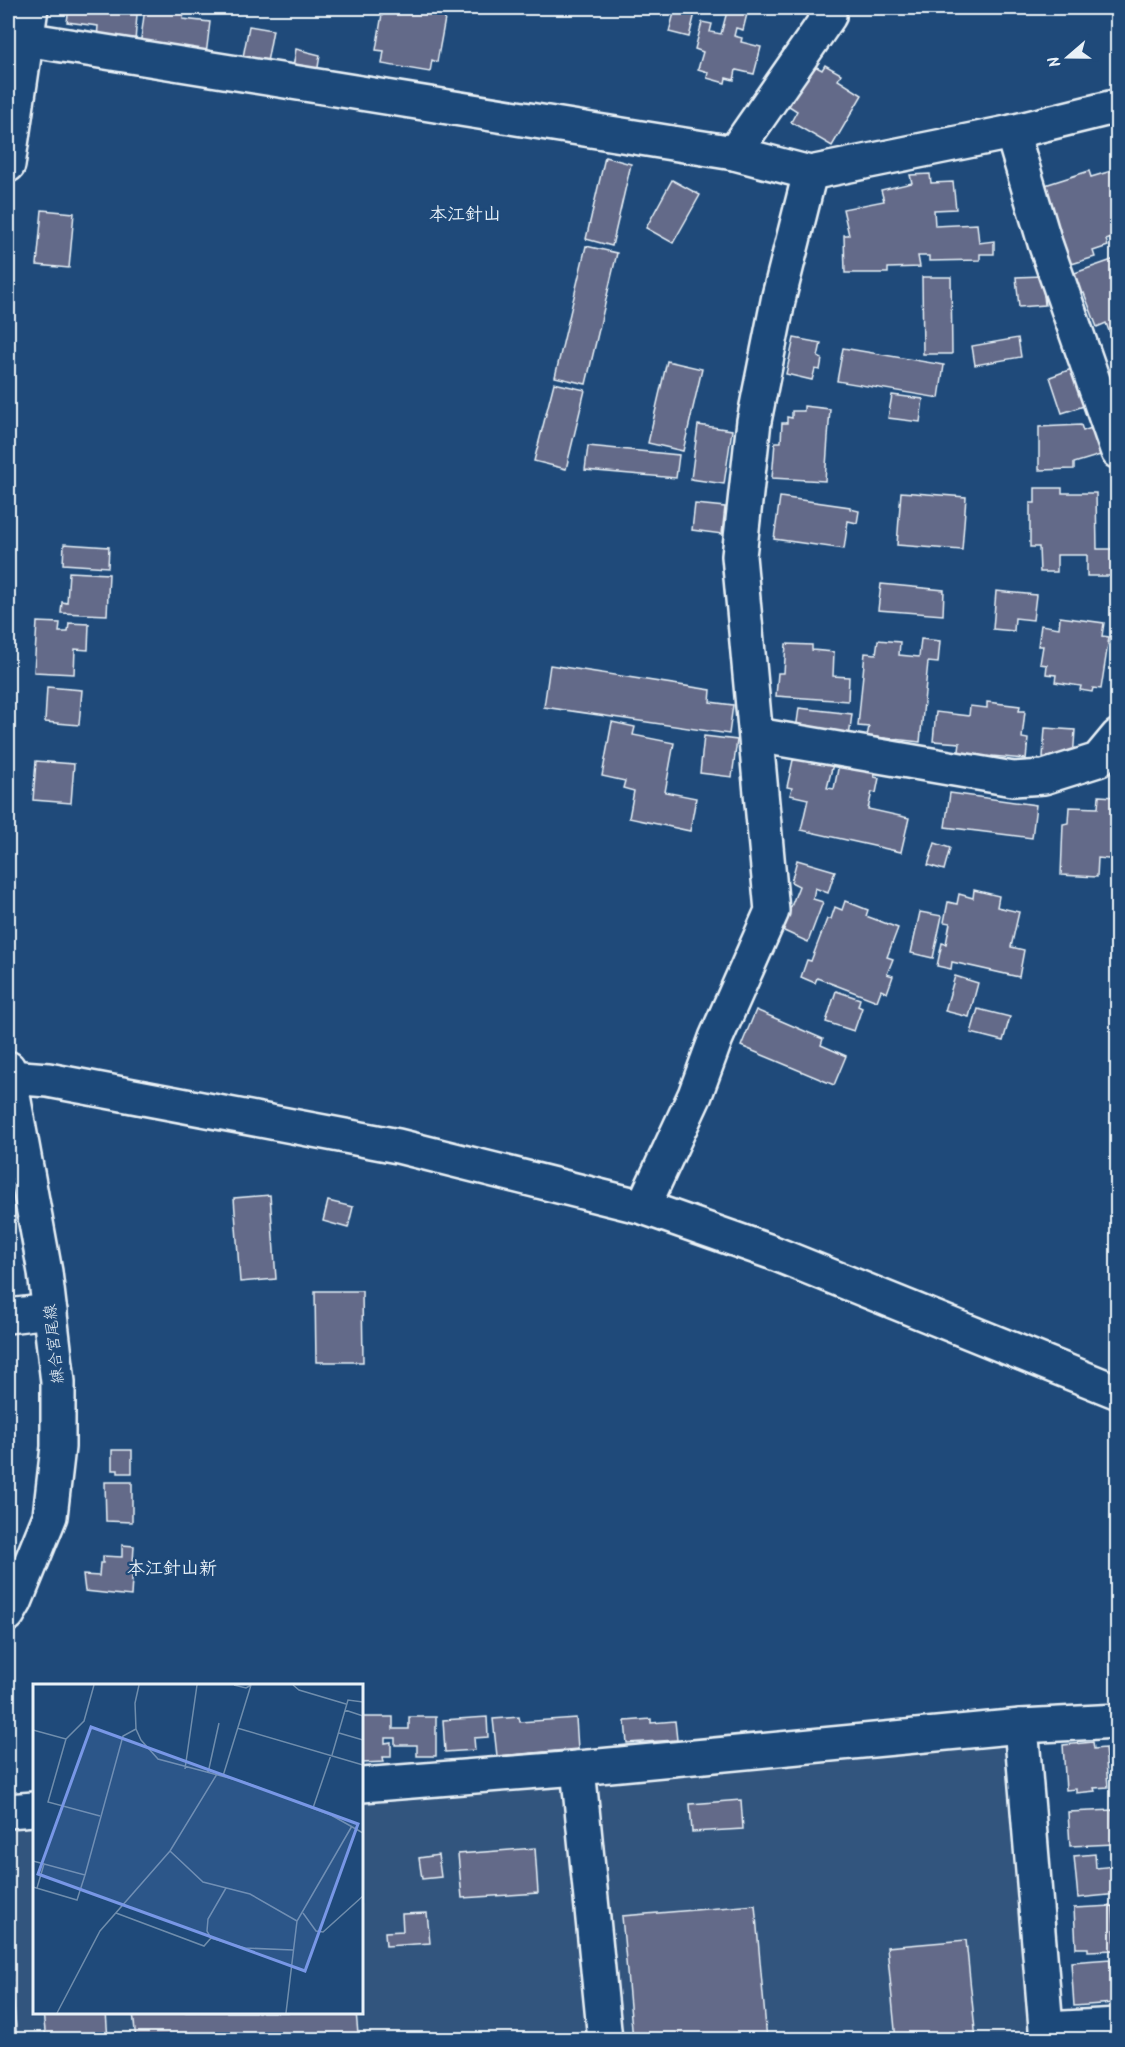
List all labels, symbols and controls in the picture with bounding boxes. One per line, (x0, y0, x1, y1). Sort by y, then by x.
north arrow (1038, 27, 1098, 87)
text: N (1042, 53, 1069, 71)
district label: 本江針山 (429, 201, 501, 230)
street label: 練合宮尾線 (38, 1303, 71, 1385)
district label: 本江針山新 (127, 1555, 217, 1584)
inset map (33, 1684, 363, 2014)

